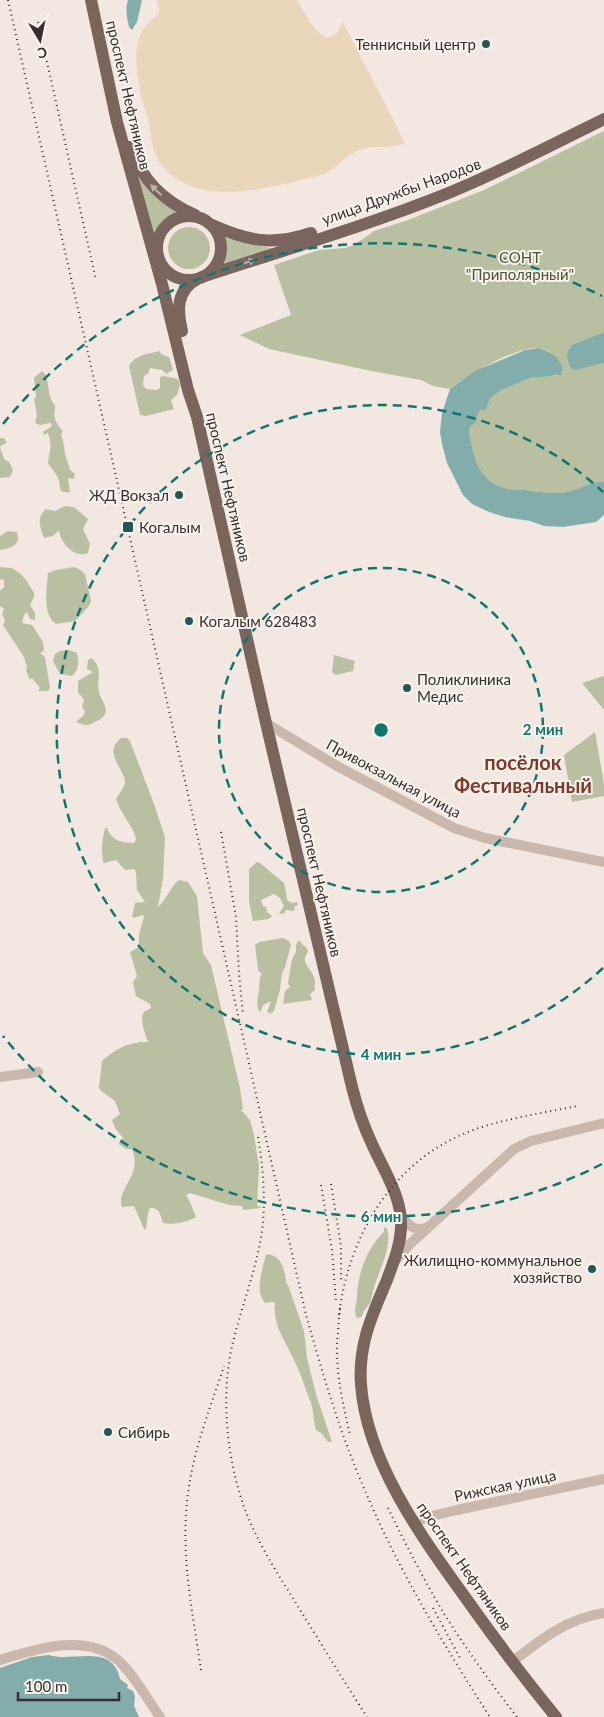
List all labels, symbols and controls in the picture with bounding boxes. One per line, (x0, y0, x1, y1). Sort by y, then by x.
north arrow (15, 15, 65, 65)
street label: проспект Нефтяников (103, 19, 155, 171)
place label: Теннисный центр (355, 35, 476, 53)
marker: Теннисный центр (480, 38, 492, 50)
text: С (36, 44, 48, 63)
street label: улица Дружбы Народов (319, 154, 483, 228)
one-way arrow (151, 184, 163, 196)
park label: СОНТ "Приполярный" (466, 248, 574, 283)
one-way arrow (241, 258, 256, 265)
street label: проспект Нефтяников (203, 411, 255, 563)
place label: ЖД Вокзал (89, 486, 169, 504)
marker: ЖД Вокзал (173, 489, 185, 501)
place label: Когалым (139, 518, 201, 536)
marker: Когалым (121, 520, 135, 534)
place label: Когалым 628483 (199, 612, 317, 630)
marker: Когалым 628483 (183, 615, 195, 627)
place label: Поликлиника Медис (417, 670, 511, 705)
marker: Поликлиника Медис (401, 682, 413, 694)
text: 2 мин (523, 720, 563, 738)
centre of rings (372, 721, 390, 739)
street label: Привокзальная улица (324, 735, 464, 821)
district label: посёлок Фестивальный (454, 750, 592, 797)
street label: проспект Нефтяников (294, 806, 346, 958)
text: 4 мин (361, 1045, 401, 1063)
text: 6 мин (361, 1207, 401, 1225)
place label: Жилищно-коммунальное хозяйство (403, 1251, 582, 1286)
marker: Жилищно-коммунальное хозяйство (586, 1263, 598, 1275)
place label: Сибирь (118, 1423, 170, 1441)
marker: Сибирь (102, 1426, 114, 1438)
street label: Рижская улица (452, 1465, 558, 1505)
street label: проспект Нефтяников (414, 1498, 516, 1634)
scale bar (18, 1670, 119, 1702)
text: 100 m (25, 1677, 67, 1695)

